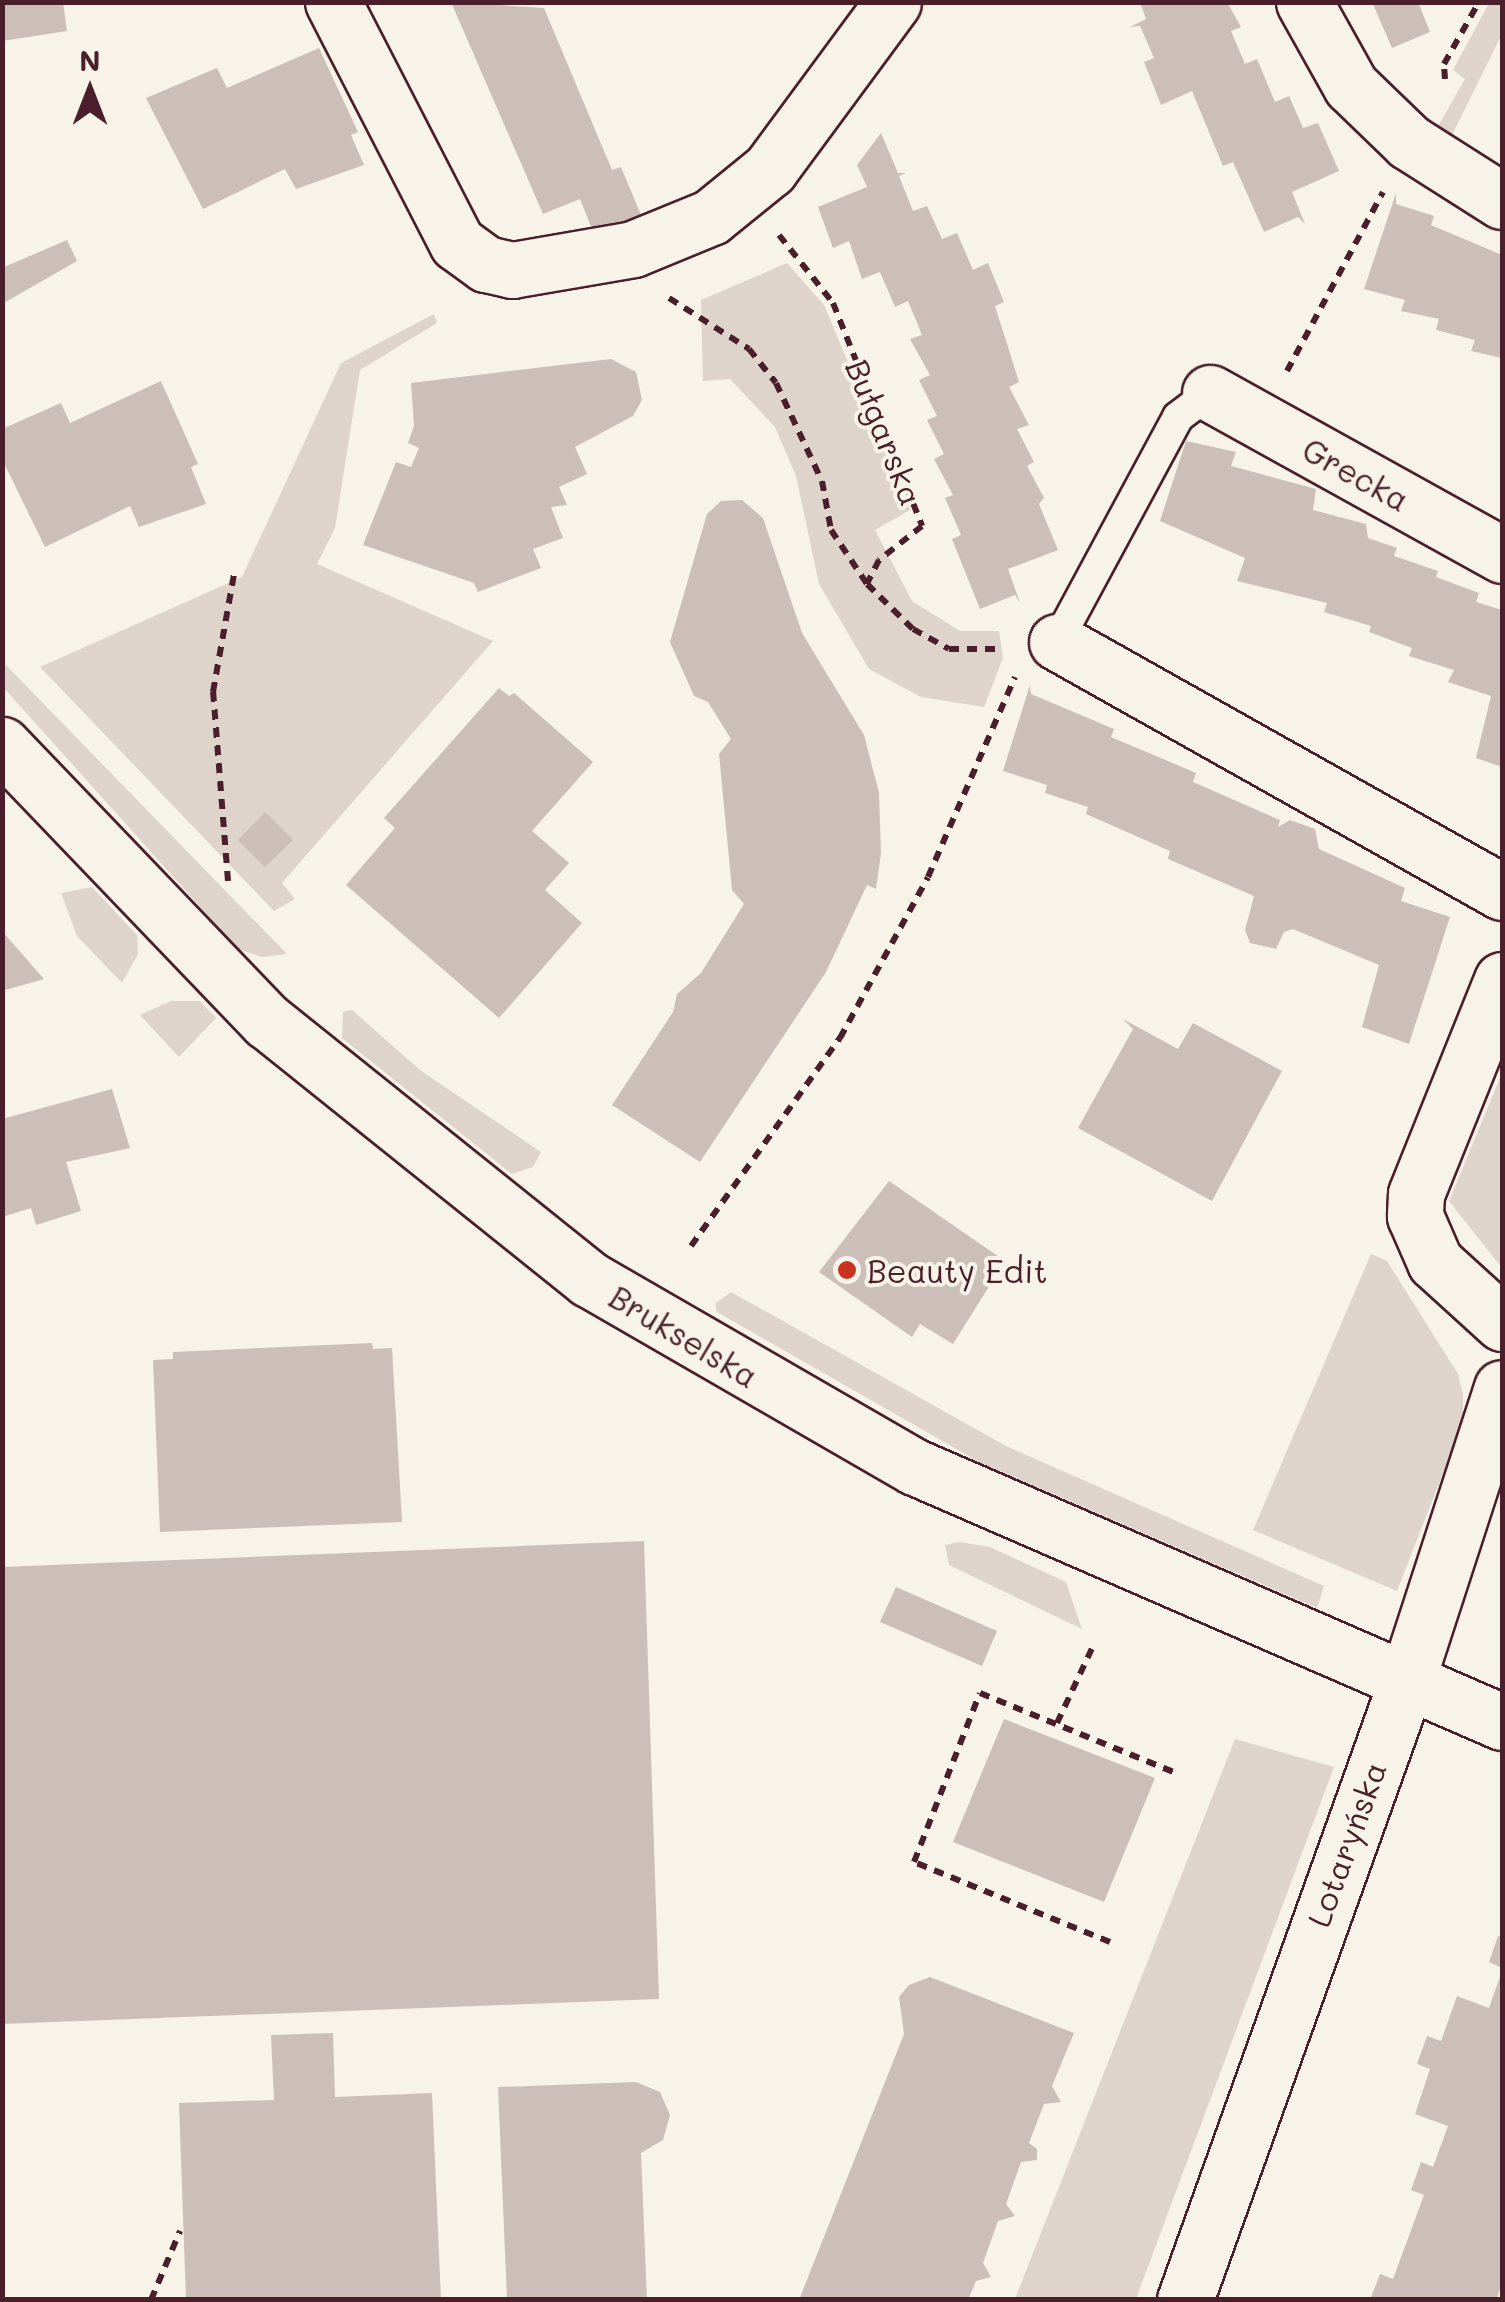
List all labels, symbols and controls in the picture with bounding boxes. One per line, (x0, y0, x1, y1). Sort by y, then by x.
north arrow (40, 40, 140, 140)
text: N (79, 42, 101, 78)
street label: Bułgarska (838, 353, 932, 511)
street label: Grecka (1296, 429, 1416, 519)
place label: Beauty Edit (867, 1251, 1048, 1289)
marker: Beauty Edit (836, 1259, 858, 1281)
street label: Brukselska (603, 1277, 765, 1395)
street label: Lotaryńska (1298, 1756, 1394, 1932)

